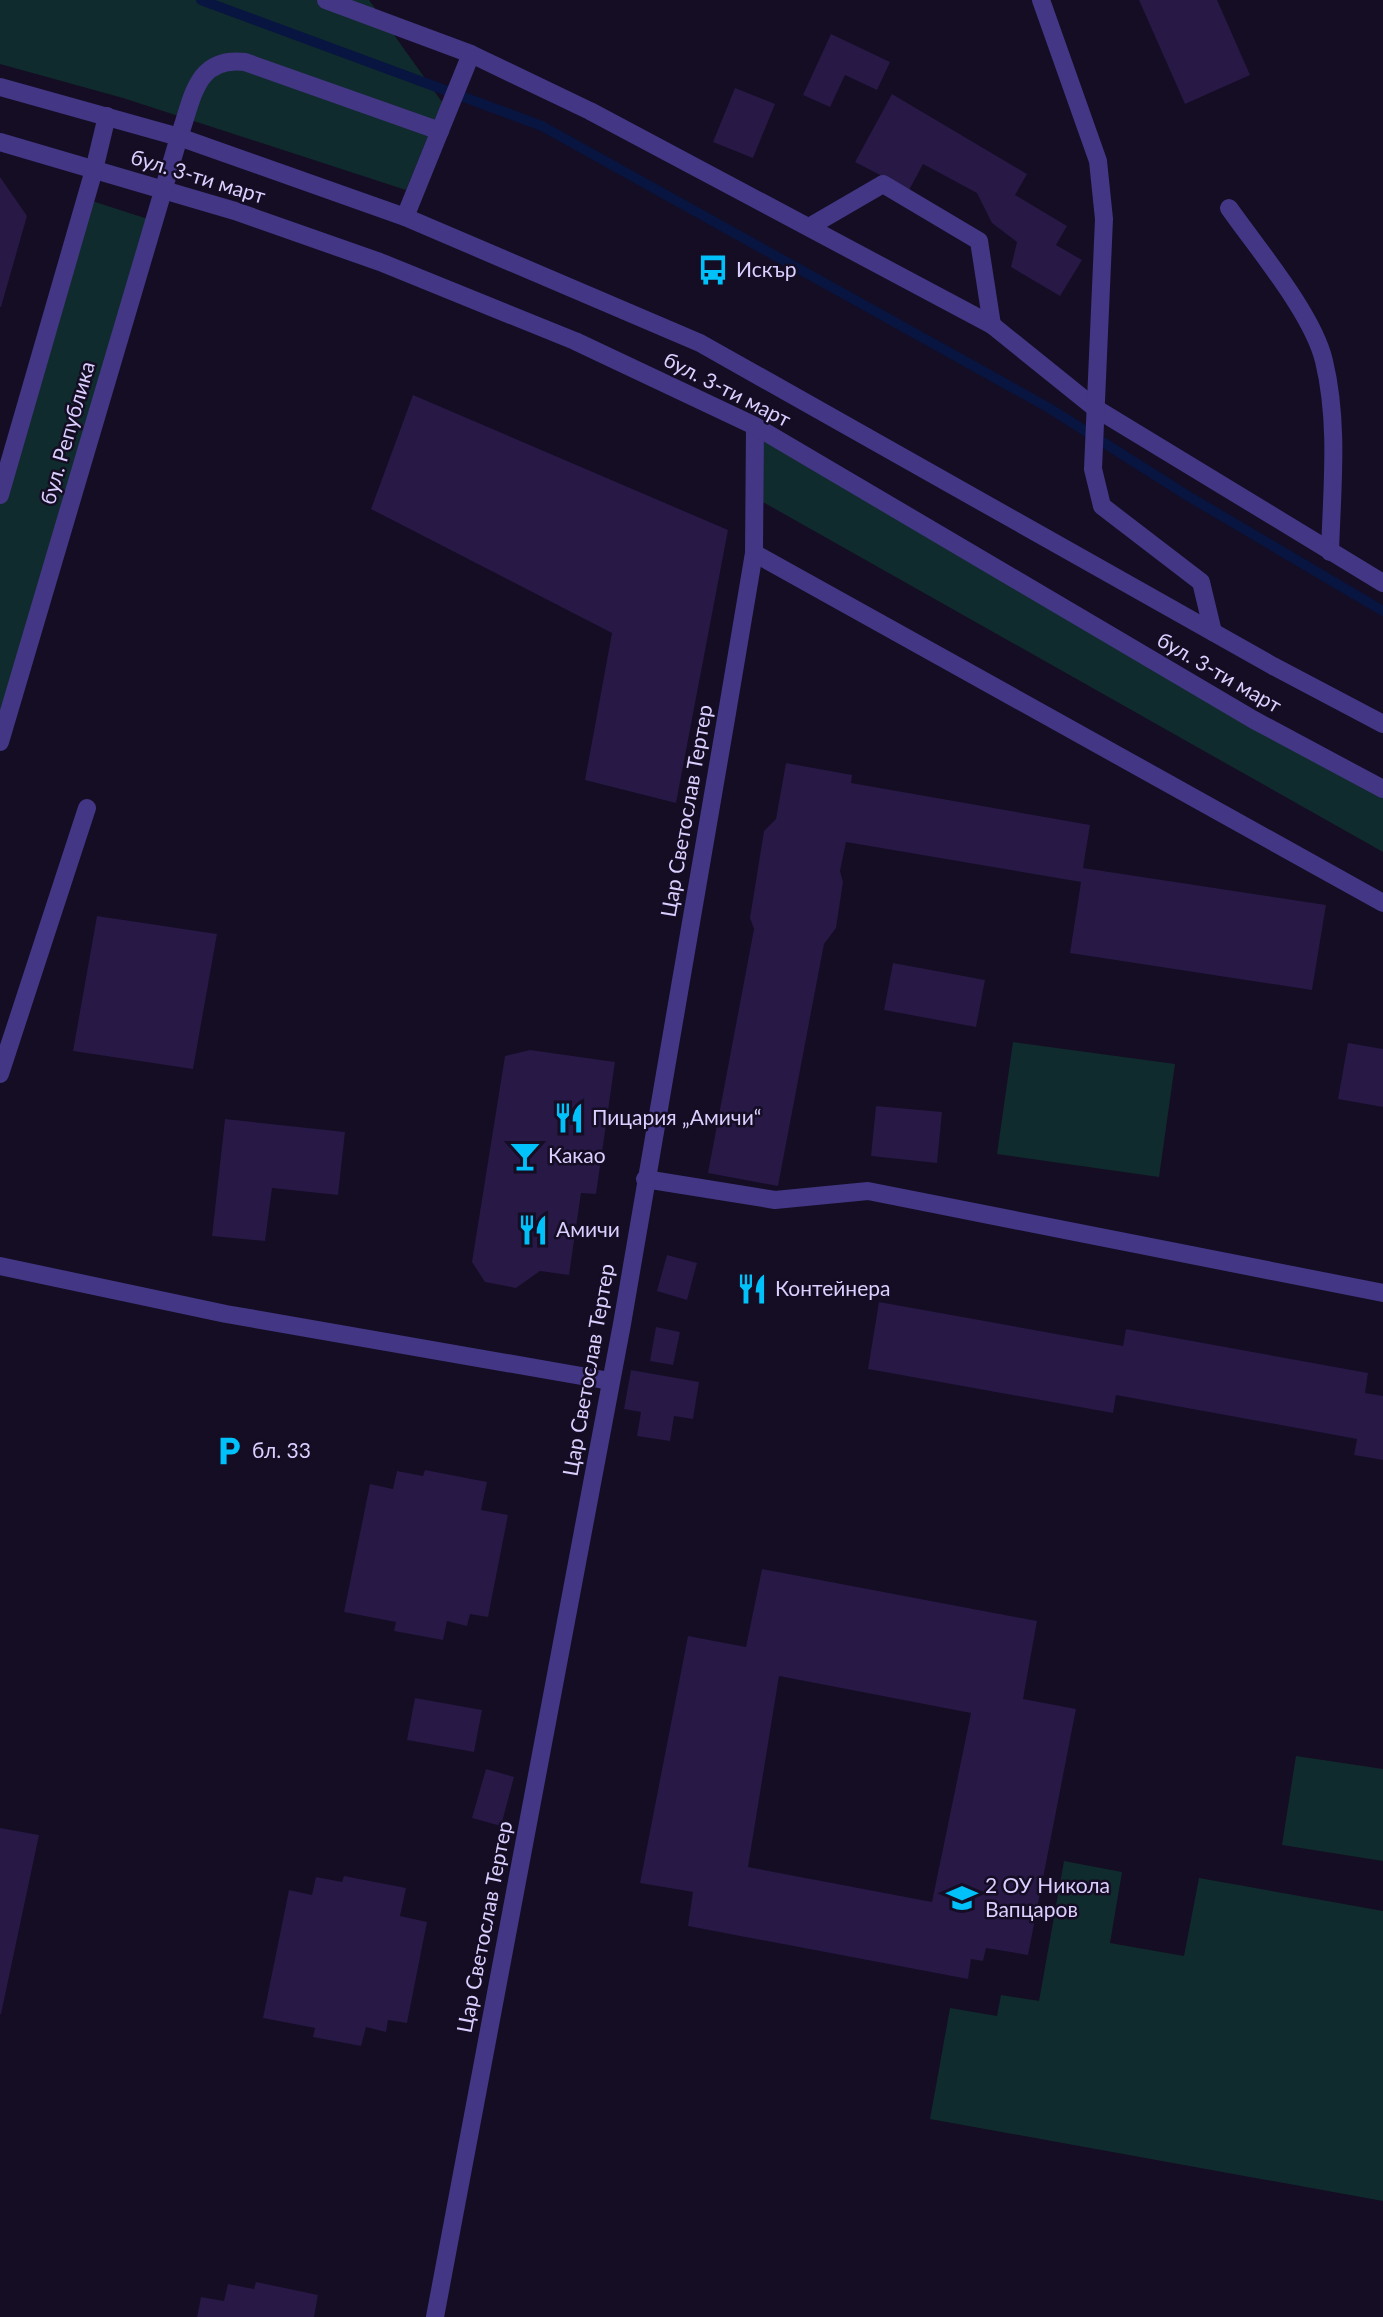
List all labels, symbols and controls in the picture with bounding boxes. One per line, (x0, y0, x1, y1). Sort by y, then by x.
street label: бул. 3-ти март (128, 143, 269, 208)
bus stop icon: Искър (696, 253, 730, 287)
place label: Искър (736, 256, 797, 281)
street label: бул. 3-ти март (660, 346, 796, 432)
street label: бул. Република (34, 358, 99, 507)
street label: бул. 3-ти март (1153, 626, 1287, 718)
street label: Цар Светослав Тертер (655, 703, 717, 919)
restaurant icon: Пицария „Амичи“ (552, 1101, 586, 1135)
place label: Пицария „Амичи“ (592, 1104, 761, 1129)
bar icon: Какао (508, 1139, 542, 1173)
place label: Какао (548, 1142, 606, 1167)
restaurant icon: Амичи (516, 1213, 550, 1247)
place label: Амичи (556, 1216, 620, 1241)
street label: Цар Светослав Тертер (557, 1262, 619, 1478)
restaurant icon: Контейнера (735, 1272, 769, 1306)
place label: Контейнера (775, 1275, 890, 1300)
parking icon: бл. 33 (212, 1434, 246, 1468)
place label: бл. 33 (252, 1437, 311, 1462)
street label: Цар Светослав Тертер (451, 1819, 516, 2035)
place label: 2 ОУ Никола Вапцаров (985, 1872, 1110, 1921)
school or university icon: 2 ОУ Никола Вапцаров (945, 1881, 979, 1915)

